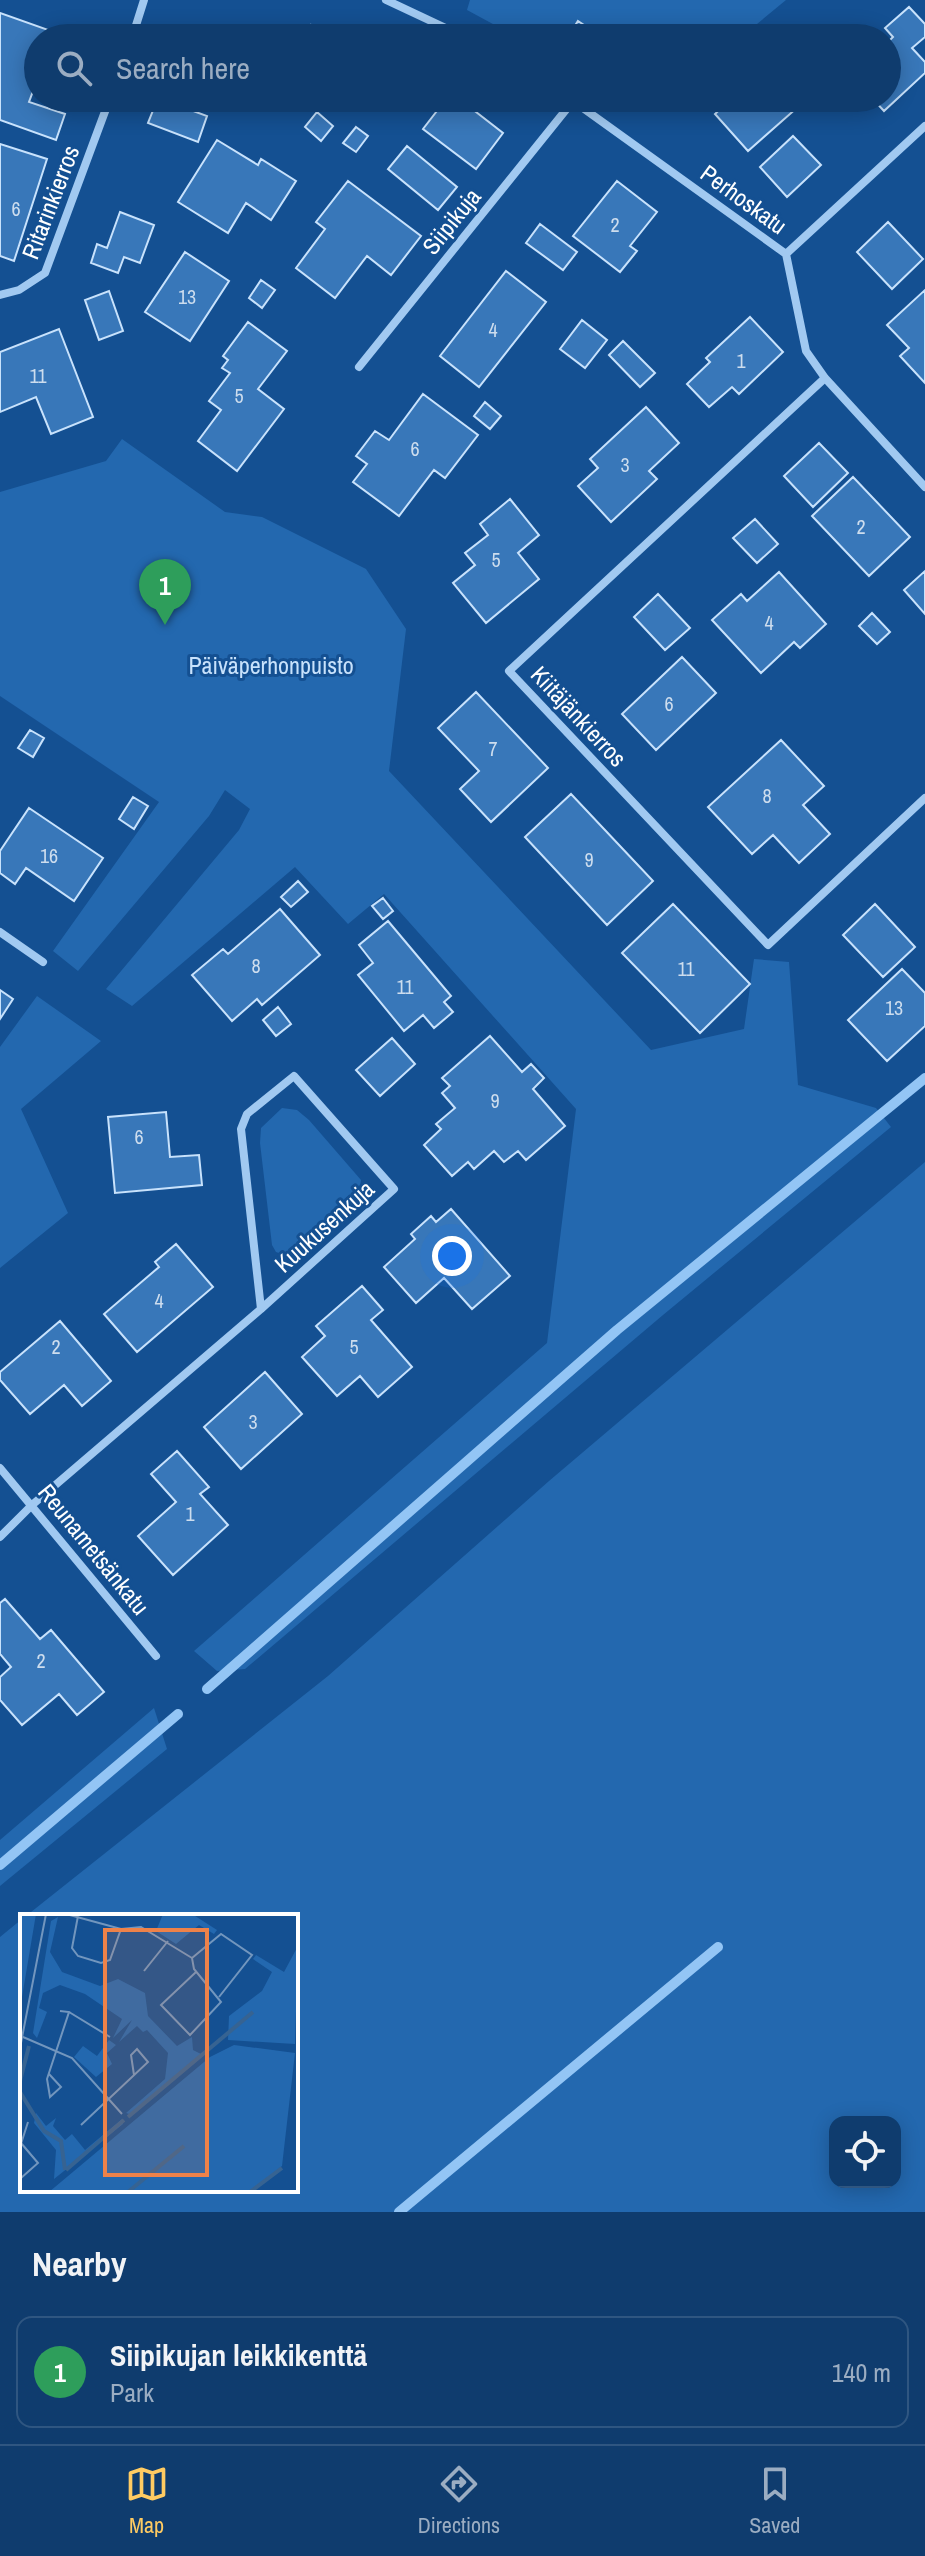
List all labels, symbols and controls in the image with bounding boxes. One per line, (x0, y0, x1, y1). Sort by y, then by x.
search box (24, 24, 901, 112)
icon: search (52, 46, 96, 90)
text: Search here (116, 48, 250, 88)
street label: Ritarinkierros (14, 141, 86, 263)
street label: Perhoskatu (694, 157, 794, 241)
street label: Siipikuja (414, 181, 488, 261)
house number: 6 (11, 195, 21, 222)
house number: 2 (610, 211, 620, 238)
house number: 13 (178, 283, 196, 310)
house number: 4 (488, 316, 498, 343)
house number: 1 (736, 347, 746, 374)
house number: 11 (29, 362, 47, 389)
house number: 5 (234, 382, 244, 409)
house number: 6 (410, 435, 420, 462)
house number: 3 (620, 451, 630, 478)
house number: 2 (856, 513, 866, 540)
house number: 5 (491, 546, 501, 573)
pin: 1 (139, 559, 191, 625)
house number: 4 (764, 609, 774, 636)
park label: Päiväperhonpuisto (188, 649, 354, 681)
street label: Kiitäjänkierros (524, 659, 634, 773)
house number: 6 (664, 690, 674, 717)
house number: 7 (488, 735, 498, 762)
house number: 8 (762, 782, 772, 809)
house number: 16 (40, 842, 58, 869)
house number: 9 (584, 846, 594, 873)
house number: 8 (251, 952, 261, 979)
house number: 11 (677, 955, 695, 982)
house number: 11 (396, 973, 414, 1000)
house number: 13 (885, 994, 903, 1021)
house number: 9 (490, 1087, 500, 1114)
house number: 6 (134, 1123, 144, 1150)
street label: Kuukusenkuja (267, 1173, 381, 1279)
your location (432, 1236, 472, 1276)
house number: 4 (154, 1287, 164, 1314)
house number: 2 (51, 1333, 61, 1360)
house number: 5 (349, 1333, 359, 1360)
house number: 3 (248, 1408, 258, 1435)
street label: Reunametsänkatu (31, 1477, 157, 1621)
house number: 1 (185, 1500, 195, 1527)
house number: 2 (36, 1647, 46, 1674)
inset map (20, 1914, 298, 2192)
map controls (829, 2116, 901, 2188)
button: locate (829, 2116, 901, 2188)
text: Nearby (32, 2241, 127, 2287)
text: Siipikujan leikkikenttä (110, 2335, 367, 2375)
text: 1 (54, 2355, 66, 2390)
text: 140 m (832, 2355, 891, 2390)
text: Park (110, 2375, 154, 2410)
tab: Map (125, 2462, 169, 2540)
tab: Directions (418, 2462, 500, 2540)
tab: Saved (749, 2462, 800, 2540)

